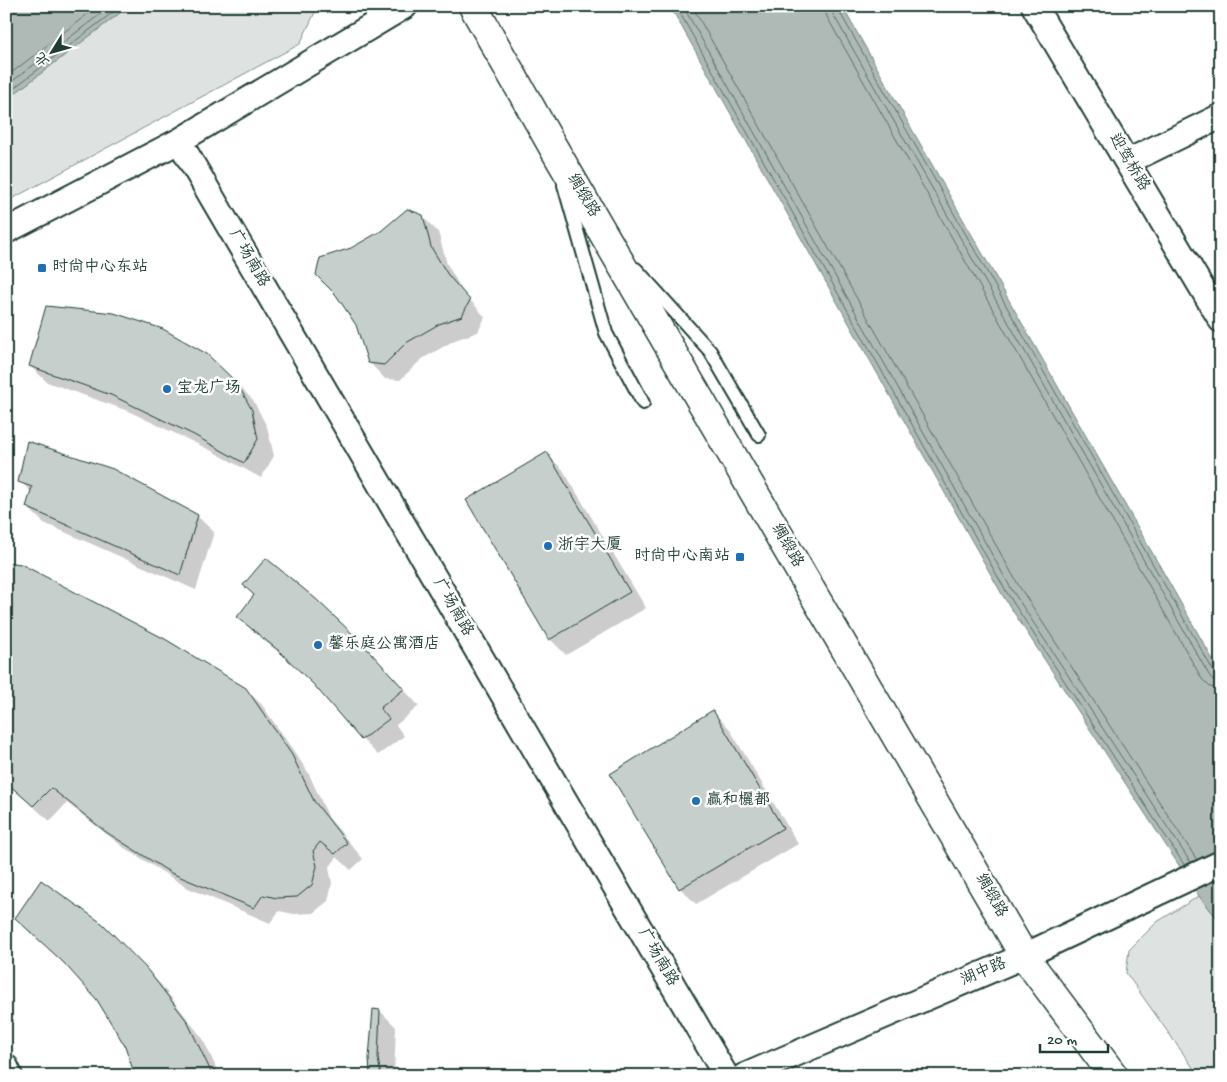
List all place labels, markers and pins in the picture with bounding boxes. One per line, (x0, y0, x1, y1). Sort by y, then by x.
place label: 时尚中心东站 (52, 257, 148, 278)
marker: 时尚中心东站 (36, 262, 48, 274)
place label: 宝龙广场 (177, 378, 241, 399)
marker: 宝龙广场 (161, 383, 173, 395)
place label: 浙宇大厦 (558, 535, 622, 556)
marker: 浙宇大厦 (542, 540, 554, 552)
place label: 时尚中心南站 (634, 546, 730, 567)
marker: 时尚中心南站 (734, 551, 746, 563)
place label: 馨乐庭公寓酒店 (328, 634, 440, 655)
marker: 馨乐庭公寓酒店 (312, 639, 324, 651)
place label: 赢和欐都 (706, 791, 770, 811)
marker: 赢和欐都 (690, 795, 702, 807)

